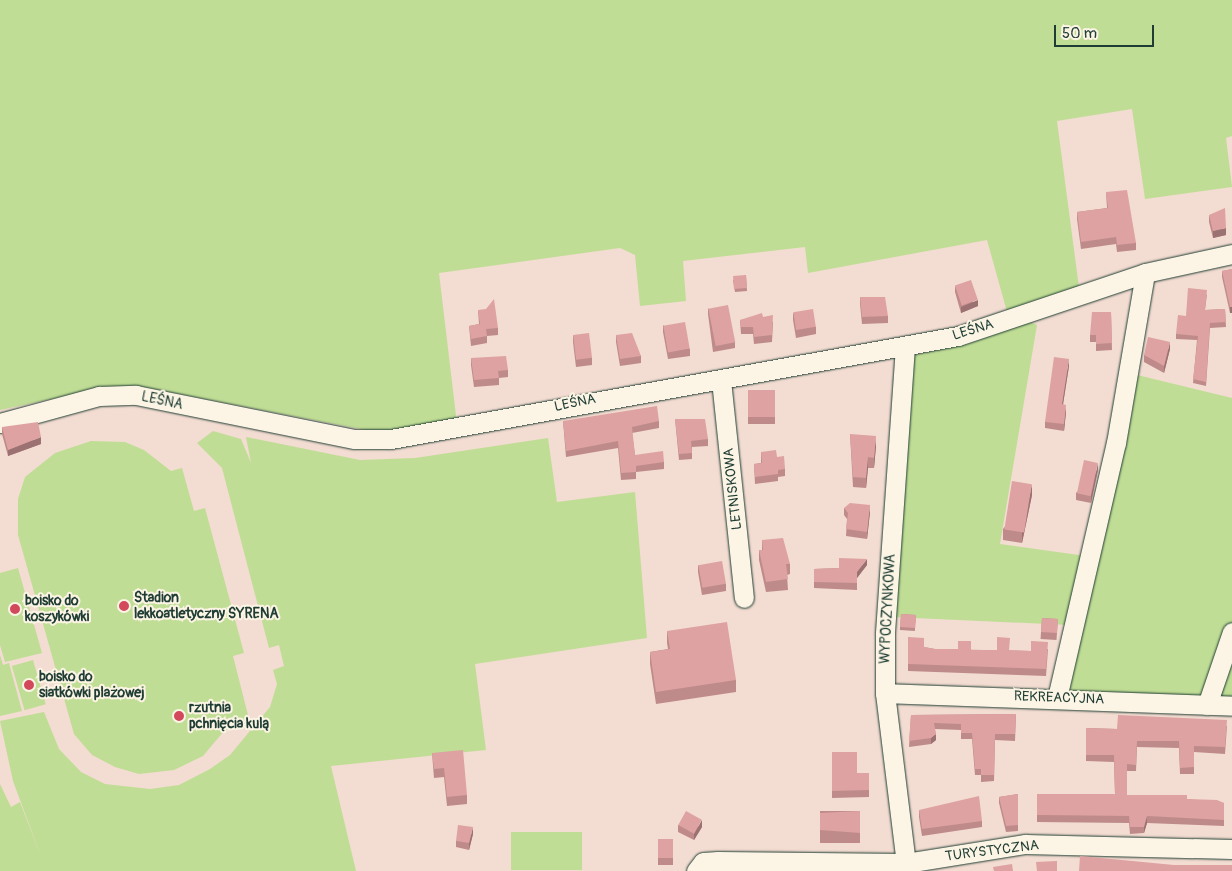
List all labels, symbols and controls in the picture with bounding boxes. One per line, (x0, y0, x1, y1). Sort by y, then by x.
scale bar (1057, 15, 1157, 47)
text: 50 m (1062, 24, 1097, 43)
street label: LEŚNA (950, 316, 996, 344)
street label: LEŚNA (140, 388, 184, 414)
street label: LEŚNA (553, 390, 597, 416)
street label: LETNISKOWA (720, 447, 746, 531)
street label: WYPOCZYNKOWA (877, 554, 899, 664)
place label: Stadion lekkoatletyczny SYRENA (134, 590, 279, 622)
place label: boisko do koszykówki (25, 593, 89, 626)
marker: Stadion lekkoatletyczny SYRENA (118, 600, 130, 612)
marker: boisko do koszykówki (9, 603, 21, 615)
place label: boisko do siatkówki plażowej (39, 669, 144, 702)
marker: boisko do siatkówki plażowej (23, 679, 35, 691)
street label: REKREACYJNA (1014, 688, 1104, 708)
place label: rzutnia pchnięcia kulą (189, 700, 270, 732)
marker: rzutnia pchnięcia kulą (173, 710, 185, 722)
street label: TURYSTYCZNA (944, 837, 1040, 865)

